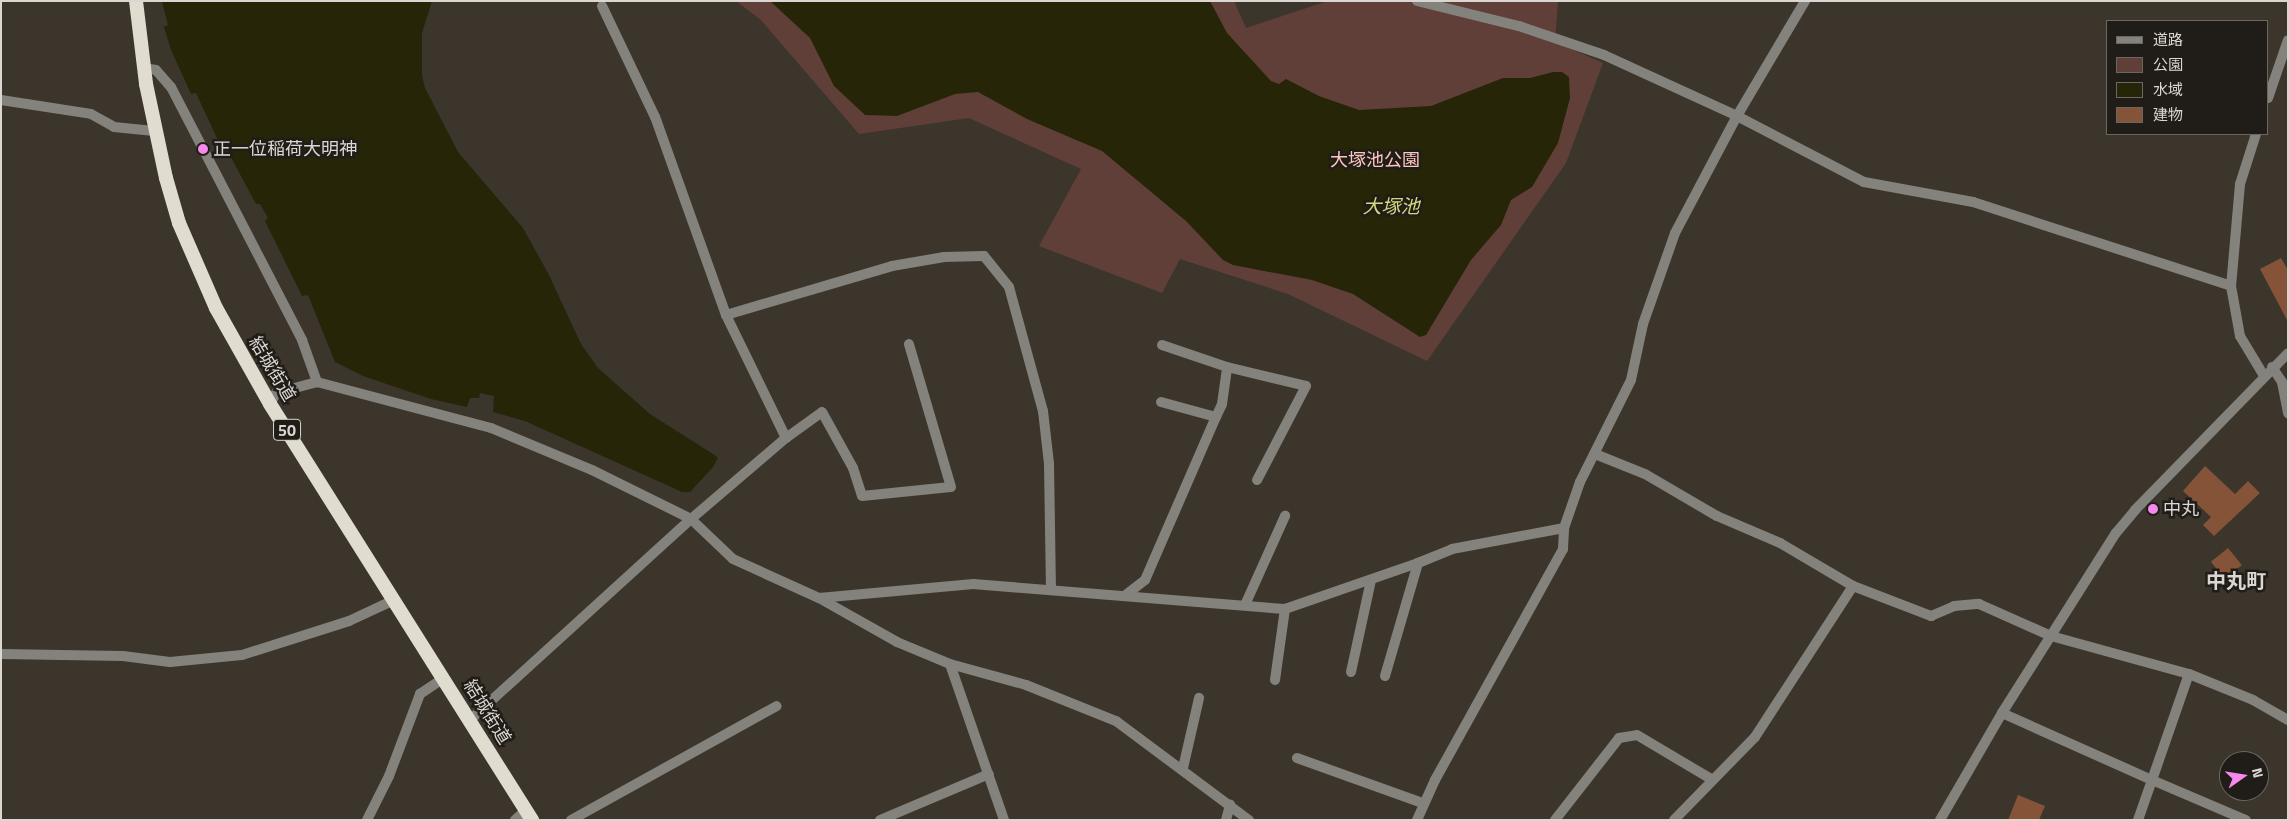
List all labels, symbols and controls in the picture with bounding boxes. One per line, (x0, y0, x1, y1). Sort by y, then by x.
legend (2106, 20, 2269, 135)
text: 道路 (2153, 28, 2183, 51)
text: 公園 (2153, 53, 2183, 76)
text: 水域 (2153, 78, 2183, 101)
text: 建物 (2153, 103, 2183, 126)
place label: 正一位稲荷大明神 (213, 138, 357, 160)
marker: 正一位稲荷大明神 (197, 143, 209, 155)
park label: 大塚池公園 (1330, 149, 1420, 171)
water label: 大塚池 (1363, 195, 1419, 217)
street label: 結城街道 (244, 333, 300, 405)
road number: 50 (272, 416, 302, 444)
place label: 中丸 (2163, 498, 2199, 520)
marker: 中丸 (2147, 503, 2159, 515)
district label: 中丸町 (2206, 568, 2266, 592)
street label: 結城街道 (459, 676, 515, 748)
north arrow (2219, 751, 2269, 801)
text: N (2247, 766, 2269, 780)

